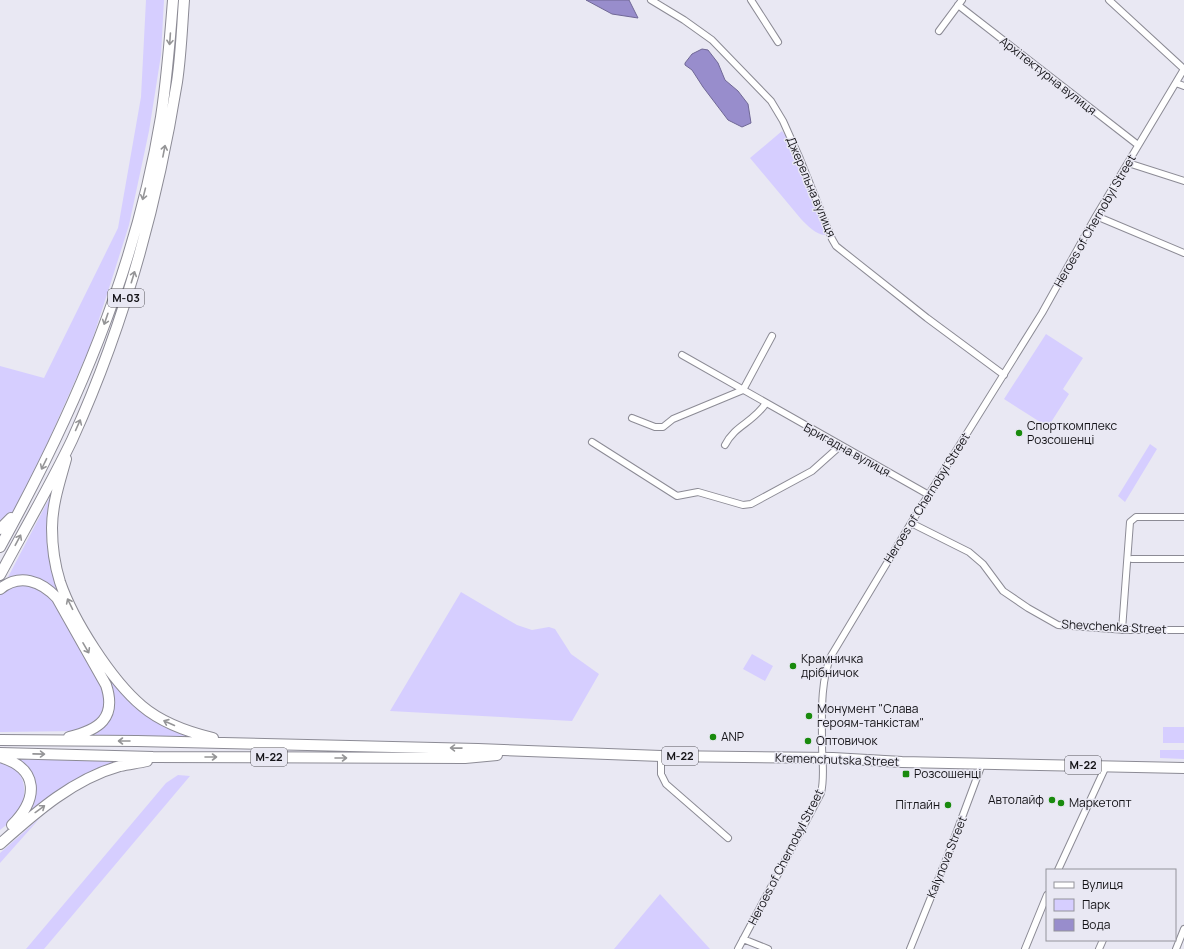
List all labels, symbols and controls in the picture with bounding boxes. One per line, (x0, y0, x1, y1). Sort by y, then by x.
one-way arrow (166, 32, 174, 45)
street label: Архітектурна вулиця (996, 32, 1100, 119)
street label: Джерельна вулиця (783, 134, 840, 240)
one-way arrow (160, 145, 168, 158)
street label: Heroes of Chernobyl Street (1050, 151, 1140, 290)
one-way arrow (139, 188, 147, 201)
one-way arrow (130, 271, 137, 284)
road number: М-03 (108, 289, 144, 307)
one-way arrow (102, 313, 110, 325)
place label: Спорткомплекс Розсошенці (1027, 417, 1118, 448)
one-way arrow (75, 419, 82, 431)
street label: Бригадна вулиця (801, 419, 894, 480)
marker: Спорткомплекс Розсошенці (1014, 428, 1024, 438)
street label: Heroes of Chernobyl Street (879, 429, 974, 566)
one-way arrow (40, 458, 47, 470)
one-way arrow (15, 535, 23, 547)
one-way arrow (66, 598, 73, 610)
street label: Shevchenka Street (1061, 615, 1167, 638)
one-way arrow (82, 642, 90, 654)
place label: Крамничка дрібничок (801, 650, 863, 681)
marker: Крамничка дрібничок (788, 661, 798, 671)
place label: Монумент "Слава героям-танкістам" (817, 700, 924, 731)
marker: Монумент "Слава героям-танкістам" (804, 711, 814, 721)
one-way arrow (164, 719, 176, 726)
place label: ANP (721, 728, 744, 745)
marker: ANP (708, 732, 718, 742)
place label: Оптовичок (816, 732, 878, 749)
marker: Оптовичок (803, 736, 813, 746)
one-way arrow (118, 737, 131, 745)
one-way arrow (450, 744, 463, 752)
road number: М-22 (662, 747, 698, 765)
road number: М-22 (251, 748, 287, 766)
street label: Kremenchutska Street (775, 749, 900, 770)
one-way arrow (32, 750, 45, 758)
one-way arrow (204, 753, 217, 761)
one-way arrow (334, 754, 347, 761)
road number: М-22 (1065, 756, 1101, 774)
place label: Розсошенці (914, 765, 981, 782)
marker: Розсошенці (901, 769, 911, 779)
street label: Heroes of Chernobyl Street (744, 786, 827, 928)
place label: Автолайф (988, 791, 1044, 808)
place label: Маркетопт (1069, 794, 1131, 811)
marker: Автолайф (1047, 795, 1057, 805)
place label: Пітлайн (895, 796, 940, 813)
marker: Маркетопт (1056, 798, 1066, 808)
marker: Пітлайн (943, 800, 953, 810)
one-way arrow (34, 805, 45, 813)
street label: Kalynova Street (922, 813, 971, 900)
legend (1046, 869, 1176, 941)
text: Вулиця (1082, 876, 1123, 893)
text: Парк (1082, 896, 1111, 913)
text: Вода (1082, 916, 1110, 933)

